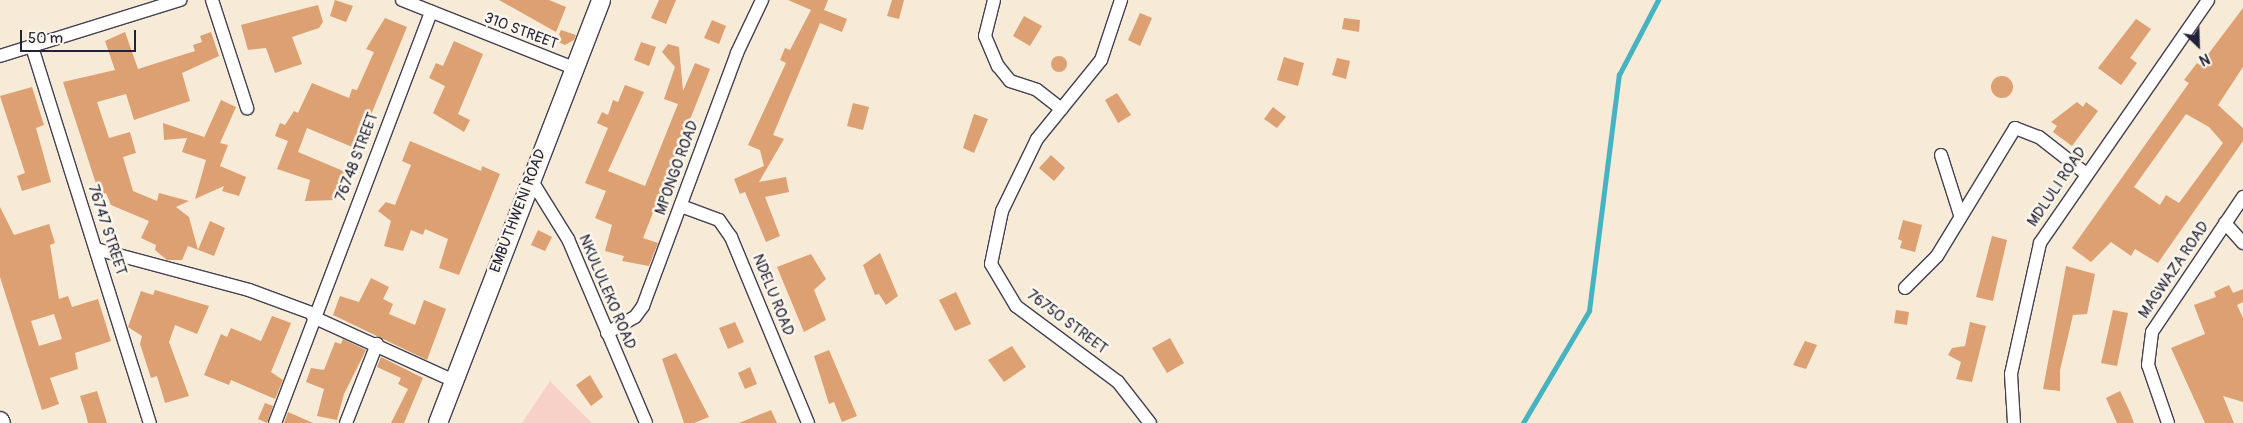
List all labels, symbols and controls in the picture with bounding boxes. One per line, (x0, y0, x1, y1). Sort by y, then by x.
street label: 310 STREET (482, 9, 560, 53)
scale bar (22, 20, 139, 52)
north arrow (2173, 20, 2223, 70)
text: 50 m (28, 29, 63, 48)
text: N (2197, 49, 2212, 69)
street label: 76748 STREET (332, 110, 382, 204)
street label: MPONGO ROAD (652, 118, 702, 218)
street label: MDLULI ROAD (2024, 144, 2090, 230)
street label: EMBUTHWENI ROAD (486, 147, 550, 275)
street label: 76747 STREET (84, 183, 130, 277)
street label: MAGWAZA ROAD (2135, 218, 2213, 322)
street label: NKULULEKO ROAD (575, 232, 639, 352)
street label: NDELU ROAD (748, 252, 798, 338)
street label: 76750 STREET (1023, 286, 1111, 358)

